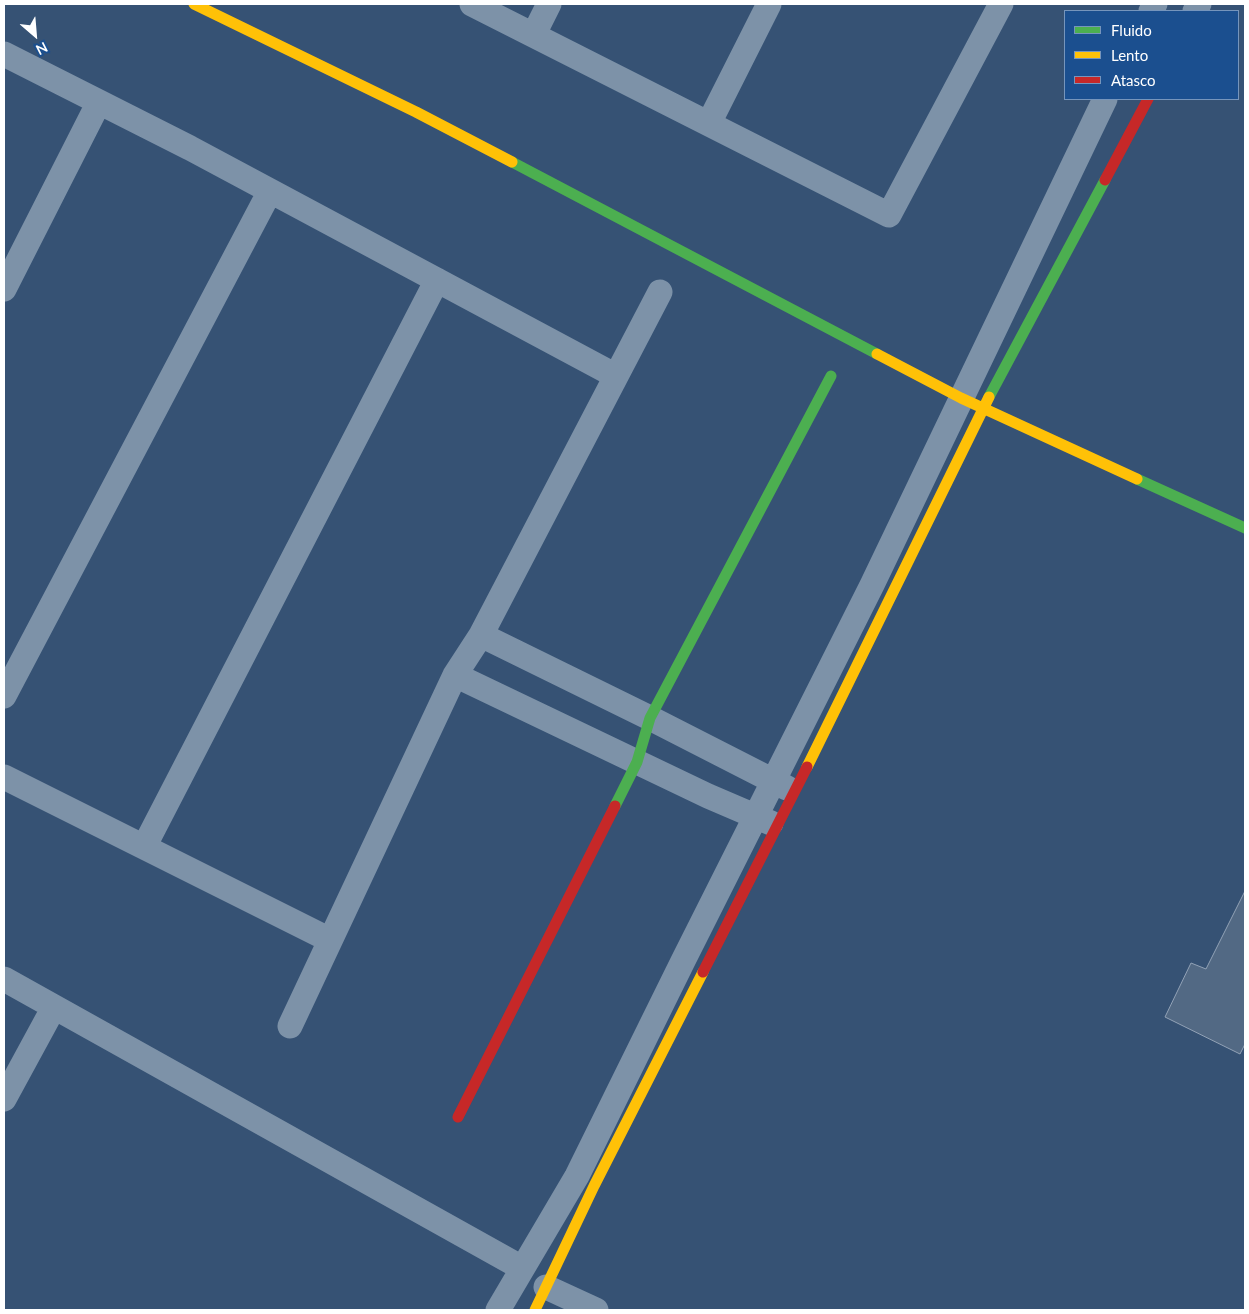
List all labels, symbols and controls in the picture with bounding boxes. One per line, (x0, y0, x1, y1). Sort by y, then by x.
north arrow (10, 10, 60, 60)
legend (1064, 10, 1239, 100)
text: Fluido (1111, 21, 1152, 39)
text: N (33, 39, 51, 59)
text: Lento (1111, 46, 1148, 64)
text: Atasco (1111, 71, 1156, 89)

